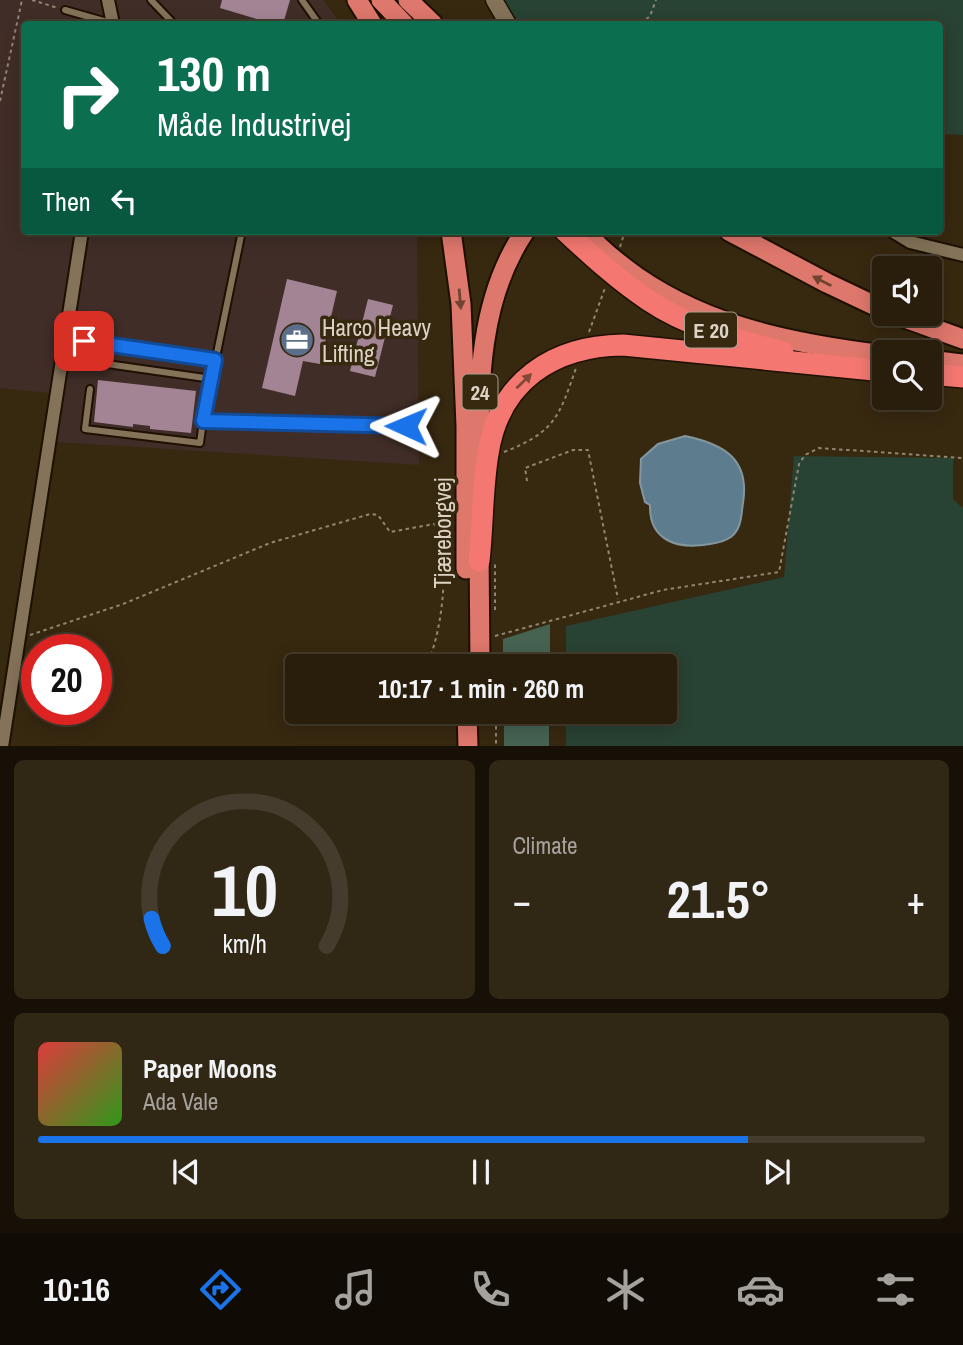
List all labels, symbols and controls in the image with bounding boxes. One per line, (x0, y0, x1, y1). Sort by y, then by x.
text: 130 m (157, 40, 271, 106)
icon: right (42, 49, 133, 140)
text: Måde Industrivej (157, 103, 351, 146)
icon: left (105, 182, 143, 220)
text: Then (42, 184, 91, 219)
map controls (872, 256, 942, 410)
button: sound (872, 256, 942, 326)
one-way arrow (812, 275, 832, 286)
one-way arrow (455, 288, 466, 310)
pin (54, 311, 114, 371)
place label: Harco Heavy Lifting (322, 312, 432, 369)
road number: E 20 (685, 312, 737, 348)
office icon: Harco Heavy Lifting (278, 321, 316, 359)
icon: arrive (65, 322, 103, 360)
button: search (872, 340, 942, 410)
one-way arrow (515, 372, 532, 389)
road number: 24 (462, 374, 498, 410)
position arrow (369, 389, 443, 463)
street label: Tjæreborgvej (427, 477, 458, 589)
speed limit sign: 20 (21, 634, 112, 725)
text: 10:17 · 1 min · 260 m (378, 671, 584, 706)
text: Climate (513, 830, 577, 861)
text: 10 (211, 841, 277, 939)
text: 21.5° (667, 864, 771, 934)
text: − (513, 875, 531, 926)
text: + (907, 875, 925, 926)
text: km/h (222, 926, 266, 960)
text: Paper Moons (143, 1051, 277, 1086)
text: Ada Vale (143, 1086, 218, 1117)
icon: previous (167, 1153, 205, 1191)
icon: pause (462, 1153, 500, 1191)
icon: next (758, 1153, 796, 1191)
icon: directions (196, 1265, 245, 1314)
icon: music (331, 1265, 380, 1314)
icon: phone (466, 1265, 515, 1314)
icon: climate (601, 1265, 650, 1314)
icon: car (736, 1265, 785, 1314)
icon: filters (871, 1265, 920, 1314)
text: 10:16 (43, 1268, 110, 1311)

